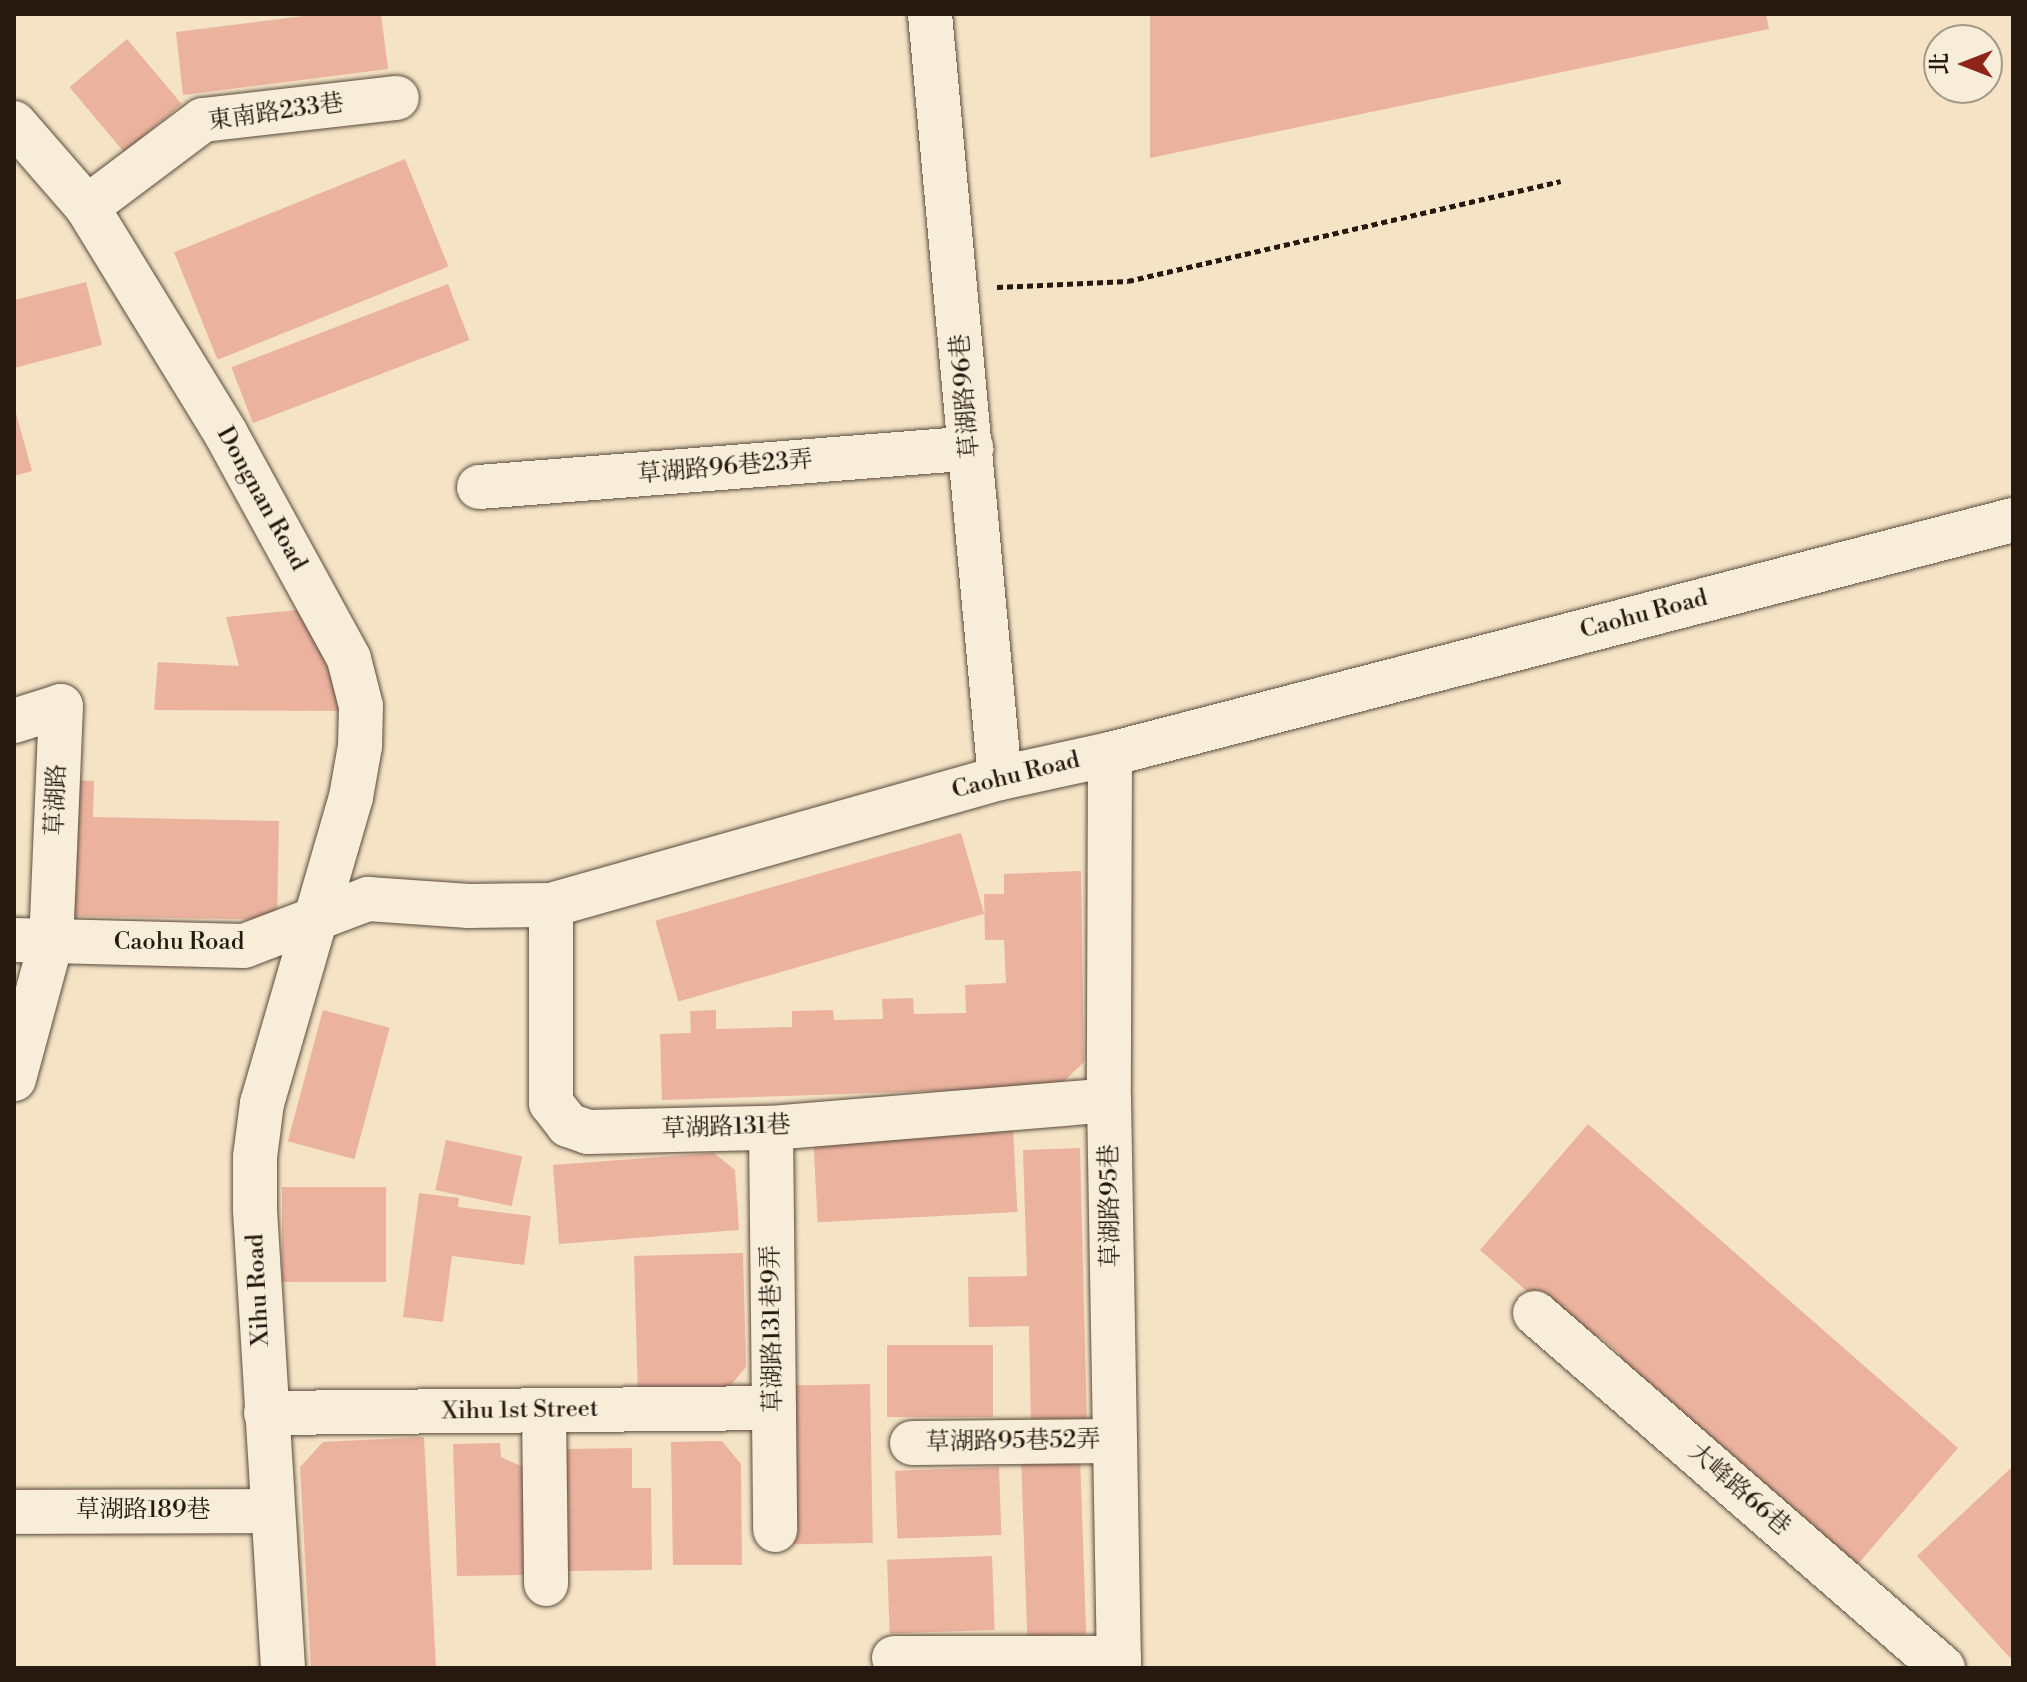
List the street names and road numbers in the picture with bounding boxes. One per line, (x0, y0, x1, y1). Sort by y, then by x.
street label: 東南路233巷 (207, 89, 345, 137)
street label: 草湖路96巷 (946, 332, 986, 460)
street label: Dongnan Road (210, 422, 312, 576)
street label: 草湖路96巷23弄 (636, 446, 814, 490)
street label: Caohu Road (1577, 584, 1711, 646)
street label: Caohu Road (949, 746, 1083, 806)
street label: 草湖路 (41, 764, 73, 836)
street label: Caohu Road (114, 929, 244, 957)
street label: 草湖路131巷 (661, 1111, 791, 1145)
street label: 草湖路95巷 (1096, 1144, 1126, 1268)
street label: Xihu Road (242, 1233, 276, 1347)
street label: 草湖路131巷9弄 (757, 1245, 789, 1413)
street label: Xihu 1st Street (441, 1395, 599, 1427)
street label: 草湖路95巷52弄 (925, 1426, 1101, 1458)
street label: 大峰路66巷 (1682, 1438, 1796, 1542)
street label: 草湖路189巷 (75, 1497, 211, 1525)

